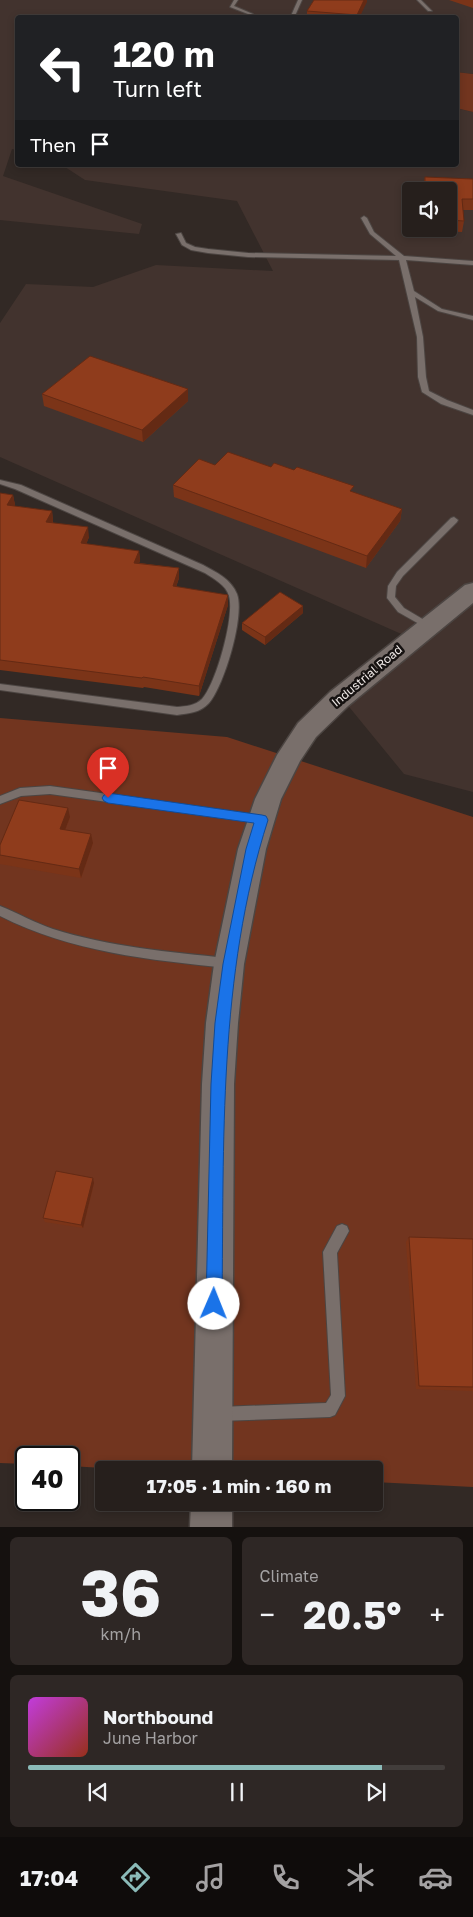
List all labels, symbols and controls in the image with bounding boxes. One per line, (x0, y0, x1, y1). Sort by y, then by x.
text: 120 m (113, 33, 215, 75)
icon: left (30, 35, 95, 100)
text: Turn left (113, 75, 202, 102)
icon: arrive (86, 130, 114, 158)
text: Then (30, 133, 76, 156)
map controls (402, 182, 457, 237)
button: sound (402, 182, 457, 237)
street label: Industrial Road (328, 642, 405, 710)
pin (87, 747, 129, 798)
icon: arrive (94, 754, 122, 782)
position arrow (187, 1277, 239, 1329)
speed limit sign: 40 (15, 1446, 80, 1511)
text: 17:05 · 1 min · 160 m (147, 1474, 331, 1497)
text: 36 (80, 1552, 161, 1630)
text: Climate (260, 1566, 319, 1586)
text: 20.5° (303, 1592, 401, 1637)
text: − (260, 1598, 275, 1631)
text: + (430, 1598, 445, 1631)
text: km/h (100, 1624, 141, 1644)
text: Northbound (103, 1705, 213, 1728)
text: June Harbor (103, 1728, 198, 1748)
icon: previous (84, 1778, 112, 1806)
icon: pause (223, 1778, 251, 1806)
icon: next (362, 1778, 390, 1806)
icon: directions (118, 1860, 153, 1895)
icon: music (193, 1860, 228, 1895)
icon: phone (268, 1860, 303, 1895)
icon: climate (343, 1860, 378, 1895)
icon: car (418, 1860, 453, 1895)
text: 17:04 (20, 1864, 78, 1891)

